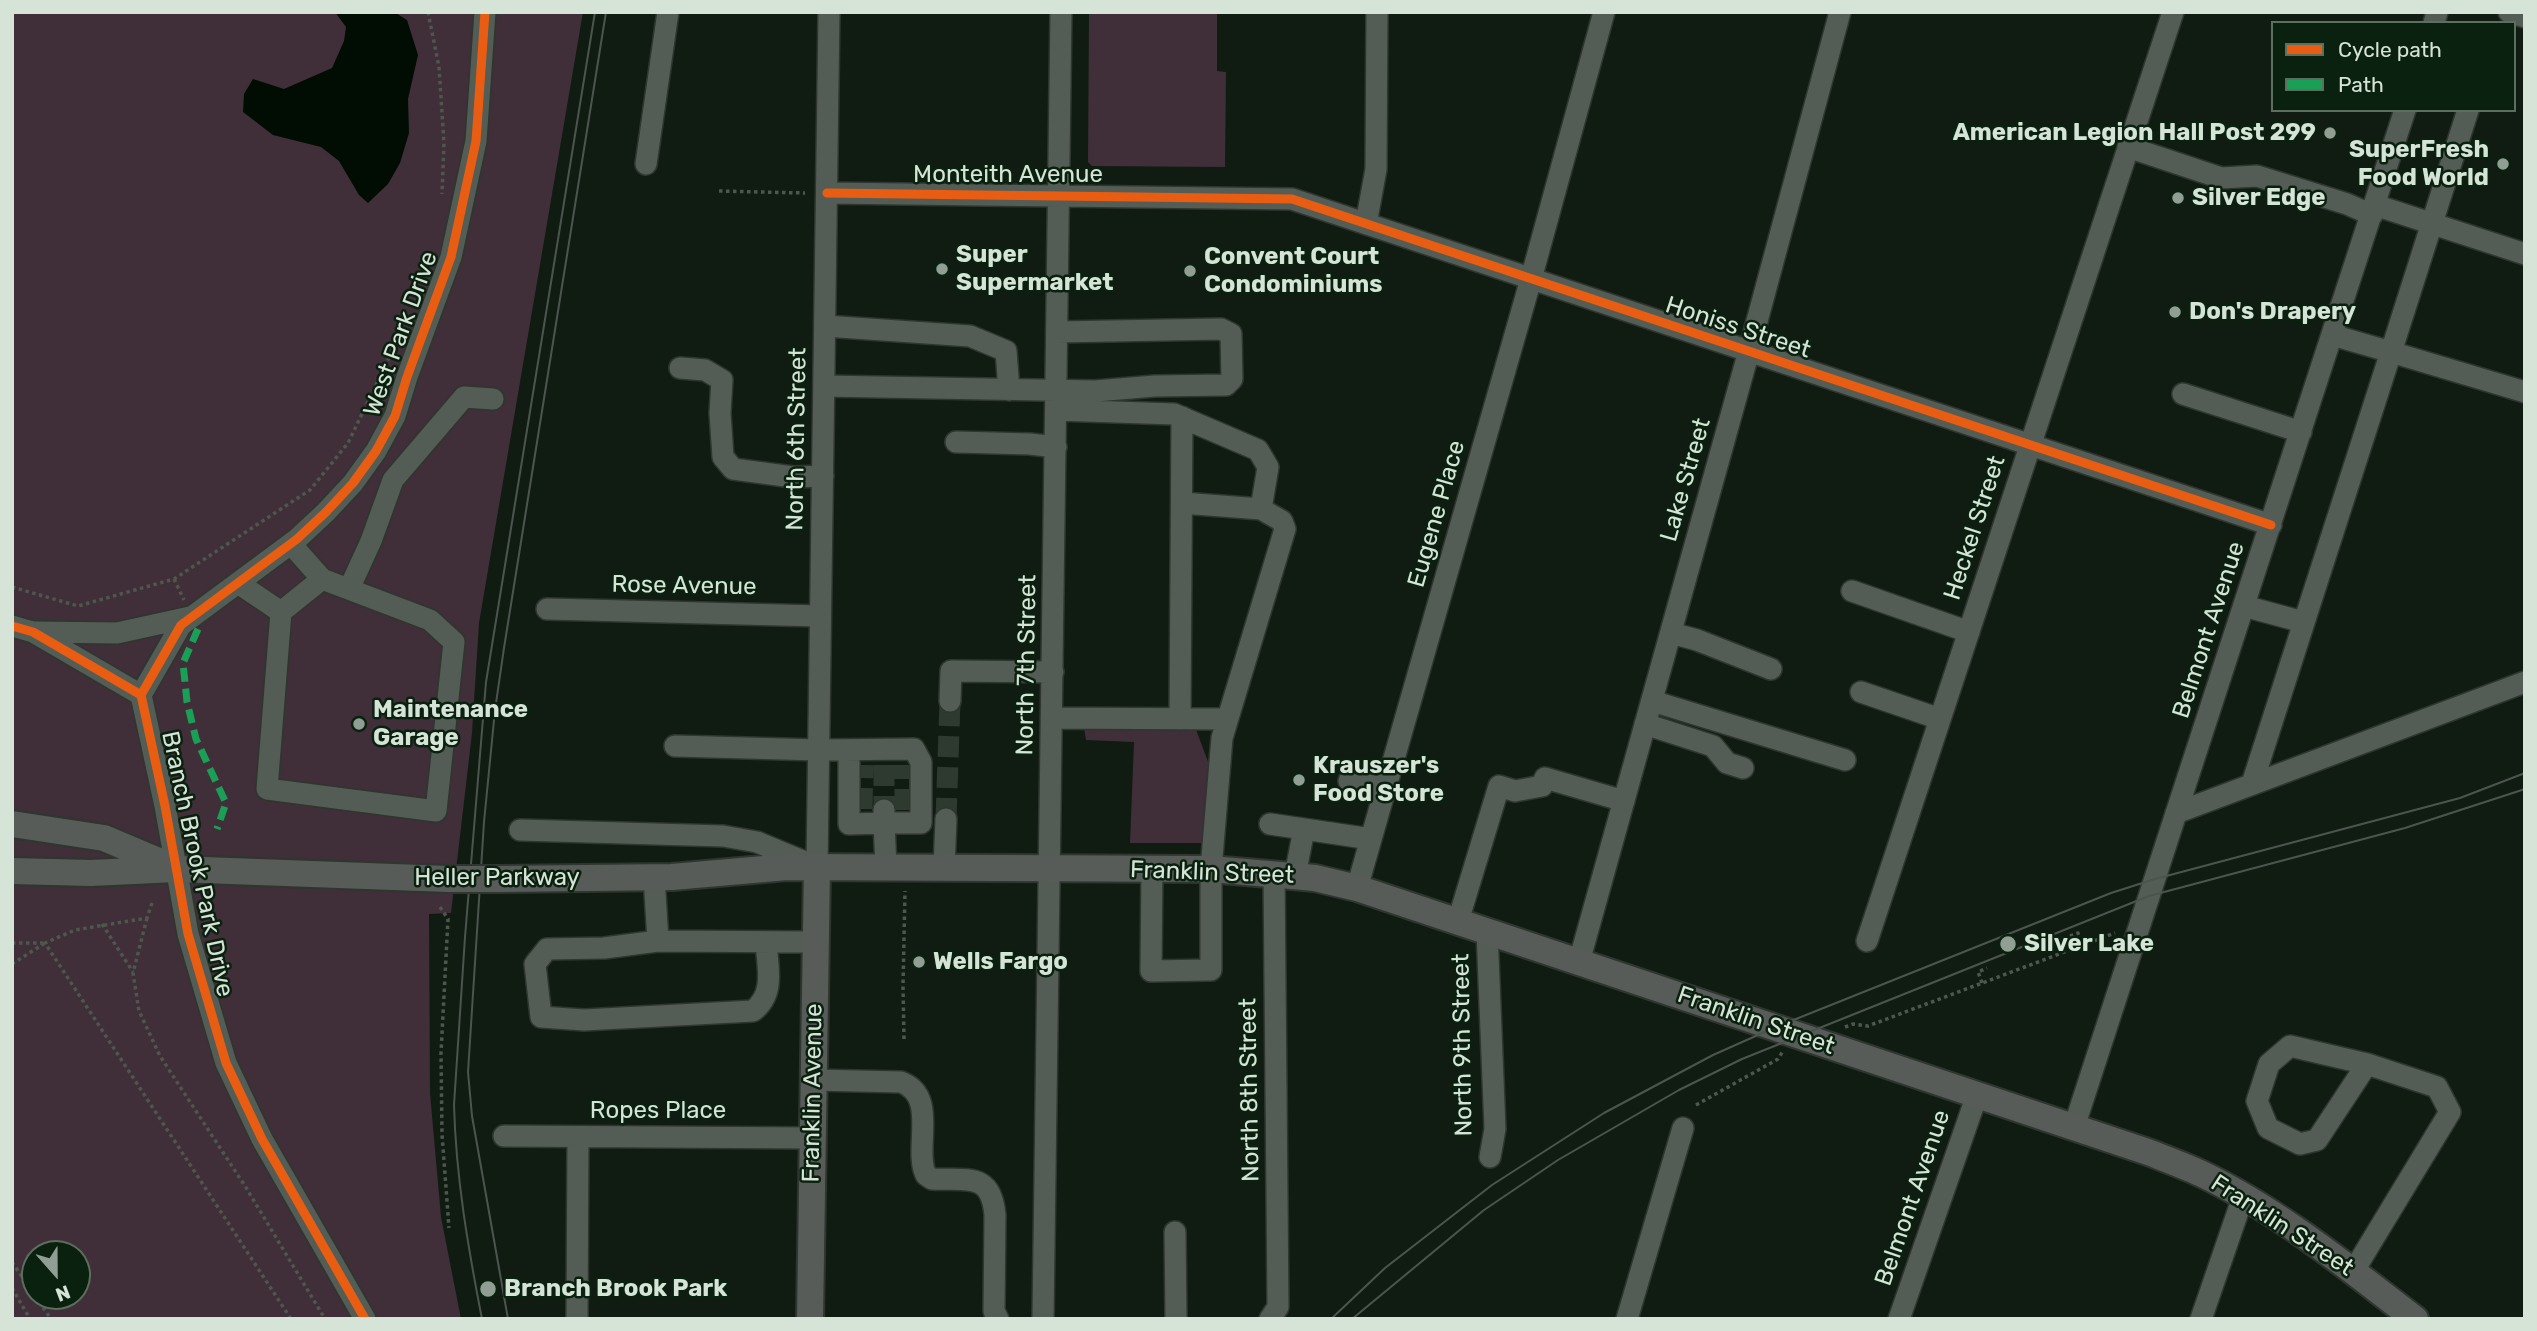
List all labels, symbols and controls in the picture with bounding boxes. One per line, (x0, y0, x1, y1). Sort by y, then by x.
legend (2271, 21, 2516, 112)
text: Cycle path (2338, 37, 2442, 62)
text: Path (2338, 72, 2384, 97)
place label: American Legion Hall Post 299 (1953, 119, 2316, 147)
marker: American Legion Hall Post 299 (2322, 125, 2338, 141)
place label: SuperFresh Food World (2349, 136, 2489, 192)
marker: SuperFresh Food World (2495, 156, 2511, 172)
street label: Monteith Avenue (913, 161, 1103, 189)
place label: Silver Edge (2192, 184, 2326, 212)
marker: Silver Edge (2170, 190, 2186, 206)
place label: Super Supermarket (956, 241, 1114, 297)
place label: Convent Court Condominiums (1204, 243, 1383, 299)
street label: West Park Drive (358, 248, 444, 420)
marker: Super Supermarket (934, 261, 950, 277)
marker: Convent Court Condominiums (1182, 263, 1198, 279)
street label: Honiss Street (1662, 291, 1814, 365)
place label: Don's Drapery (2189, 298, 2356, 326)
marker: Don's Drapery (2167, 304, 2183, 320)
street label: North 6th Street (781, 347, 813, 531)
street label: Lake Street (1655, 415, 1717, 545)
street label: Eugene Place (1402, 437, 1472, 591)
street label: Heckel Street (1938, 452, 2012, 604)
street label: Belmont Avenue (2167, 538, 2251, 722)
street label: Rose Avenue (611, 570, 757, 602)
street label: North 7th Street (1011, 574, 1043, 756)
place label: Maintenance Garage (373, 696, 528, 752)
marker: Maintenance Garage (351, 716, 367, 732)
street label: Branch Brook Park Drive (155, 729, 239, 999)
place label: Krauszer's Food Store (1313, 752, 1444, 808)
marker: Krauszer's Food Store (1291, 772, 1307, 788)
street label: Franklin Street (1129, 856, 1295, 890)
street label: Heller Parkway (414, 864, 580, 892)
place label: Silver Lake (2024, 930, 2154, 958)
marker: Silver Lake (1998, 934, 2018, 954)
place label: Wells Fargo (933, 948, 1068, 976)
street label: North 9th Street (1447, 953, 1479, 1137)
marker: Wells Fargo (911, 954, 927, 970)
street label: Franklin Street (1674, 981, 1838, 1061)
street label: North 8th Street (1234, 998, 1266, 1182)
street label: Franklin Avenue (797, 1003, 829, 1183)
street label: Ropes Place (590, 1097, 726, 1125)
street label: Belmont Avenue (1869, 1106, 1957, 1290)
street label: Franklin Street (2205, 1169, 2359, 1283)
north arrow (21, 1240, 91, 1310)
place label: Branch Brook Park (504, 1275, 727, 1303)
marker: Branch Brook Park (478, 1279, 498, 1299)
text: N (52, 1280, 73, 1306)

